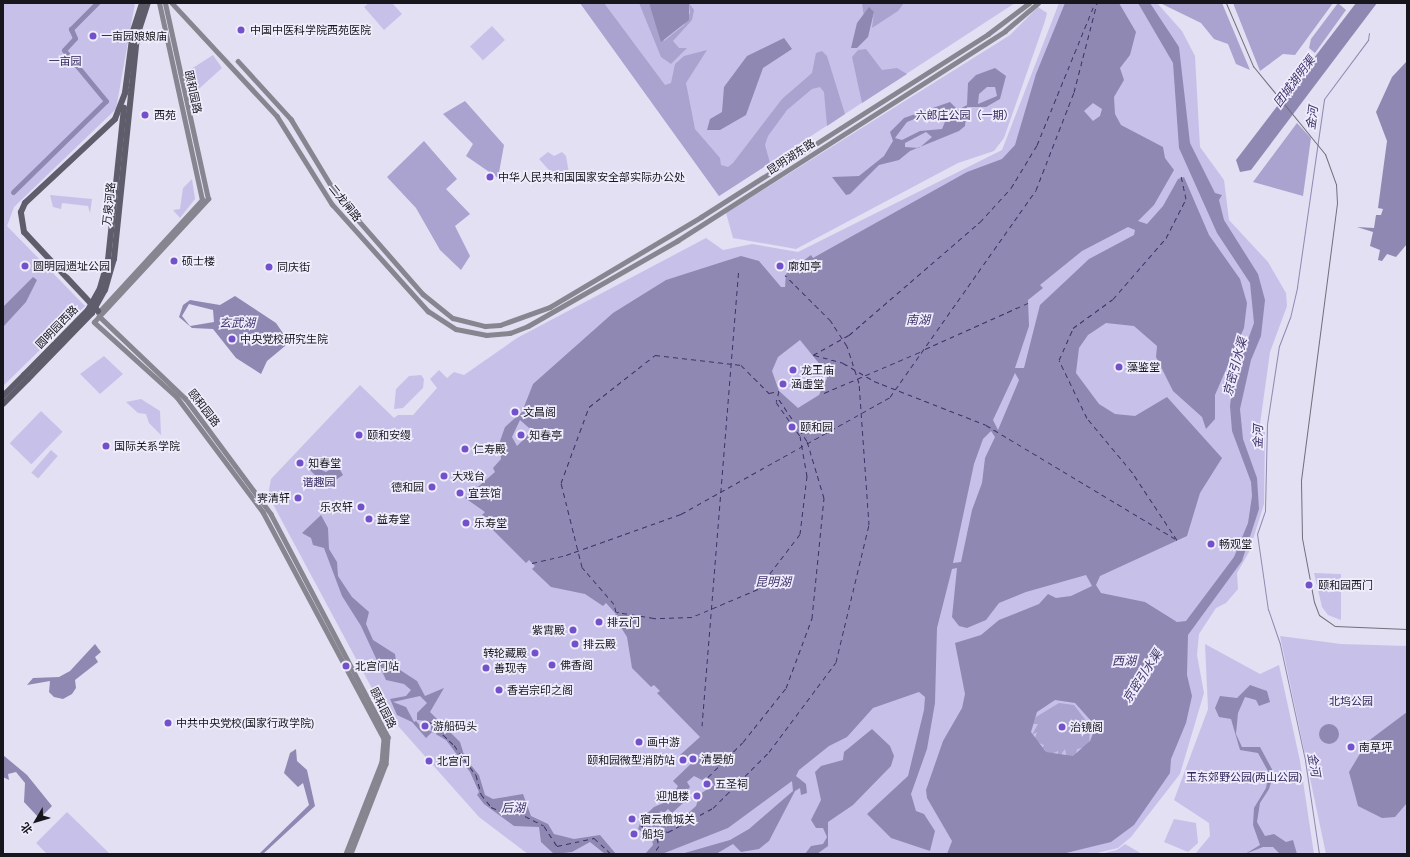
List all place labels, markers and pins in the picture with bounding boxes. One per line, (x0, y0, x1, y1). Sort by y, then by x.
place label: 中国中医科学院西苑医院 (250, 23, 371, 37)
marker: 中国中医科学院西苑医院 (235, 24, 247, 36)
place label: 一亩园娘娘庙 (101, 29, 167, 43)
marker: 一亩园娘娘庙 (88, 31, 98, 41)
place label: 西苑 (154, 108, 176, 122)
marker: 西苑 (139, 109, 151, 121)
place label: 中华人民共和国国家安全部实际办公处 (498, 170, 685, 184)
marker: 中华人民共和国国家安全部实际办公处 (485, 172, 495, 182)
place label: 硕士楼 (182, 254, 215, 268)
marker: 硕士楼 (169, 256, 179, 266)
place label: 圆明园遗址公园 (33, 259, 110, 273)
place label: 廓如亭 (788, 259, 821, 273)
place label: 同庆街 (277, 260, 310, 274)
marker: 圆明园遗址公园 (20, 261, 30, 271)
marker: 廓如亭 (775, 261, 785, 271)
marker: 同庆街 (264, 262, 274, 272)
place label: 中央党校研究生院 (240, 332, 328, 346)
marker: 中央党校研究生院 (227, 334, 237, 344)
place label: 藻鉴堂 (1127, 360, 1160, 374)
marker: 藻鉴堂 (1114, 362, 1124, 372)
place label: 龙王庙 (801, 363, 834, 377)
marker: 龙王庙 (788, 365, 798, 375)
place label: 涵虚堂 (791, 377, 824, 391)
marker: 涵虚堂 (778, 379, 788, 389)
place label: 文昌阁 (523, 405, 556, 419)
marker: 文昌阁 (510, 407, 520, 417)
place label: 颐和园 (800, 420, 833, 434)
marker: 颐和园 (787, 422, 797, 432)
place label: 颐和安缦 (367, 428, 411, 442)
place label: 知春亭 (529, 428, 562, 442)
marker: 颐和安缦 (354, 430, 364, 440)
marker: 知春亭 (516, 430, 526, 440)
place label: 国际关系学院 (114, 439, 180, 453)
marker: 国际关系学院 (101, 441, 111, 451)
place label: 仁寿殿 (473, 442, 506, 456)
marker: 仁寿殿 (460, 444, 470, 454)
place label: 知春堂 (308, 456, 341, 470)
marker: 知春堂 (295, 458, 305, 468)
place label: 大戏台 (452, 469, 485, 483)
marker: 大戏台 (439, 471, 449, 481)
place label: 德和园 (391, 480, 424, 494)
marker: 德和园 (427, 482, 437, 492)
place label: 宜芸馆 (468, 486, 501, 500)
marker: 宜芸馆 (455, 488, 465, 498)
place label: 霁清轩 (257, 491, 290, 505)
marker: 霁清轩 (293, 493, 303, 503)
place label: 乐农轩 (320, 500, 353, 514)
marker: 乐农轩 (356, 502, 366, 512)
place label: 益寿堂 (377, 512, 410, 526)
marker: 益寿堂 (364, 514, 374, 524)
place label: 乐寿堂 (474, 516, 507, 530)
marker: 乐寿堂 (461, 518, 471, 528)
place label: 畅观堂 (1219, 537, 1252, 551)
marker: 畅观堂 (1206, 539, 1216, 549)
place label: 颐和园西门 (1318, 578, 1373, 592)
marker: 颐和园西门 (1303, 579, 1315, 591)
place label: 排云门 (607, 615, 640, 629)
marker: 排云门 (594, 617, 604, 627)
place label: 紫霄殿 (532, 623, 565, 637)
marker: 紫霄殿 (568, 625, 578, 635)
place label: 排云殿 (583, 637, 616, 651)
marker: 排云殿 (570, 639, 580, 649)
place label: 转轮藏殿 (483, 646, 527, 660)
marker: 转轮藏殿 (530, 648, 540, 658)
place label: 佛香阁 (560, 658, 593, 672)
place label: 北宫门站 (355, 659, 399, 673)
marker: 北宫门站 (340, 660, 352, 672)
marker: 佛香阁 (547, 660, 557, 670)
place label: 善现寺 (494, 661, 527, 675)
marker: 善现寺 (481, 663, 491, 673)
place label: 香岩宗印之阁 (507, 683, 573, 697)
marker: 香岩宗印之阁 (494, 685, 504, 695)
place label: 中共中央党校(国家行政学院) (176, 716, 314, 730)
marker: 中共中央党校(国家行政学院) (163, 718, 173, 728)
place label: 游船码头 (433, 719, 477, 733)
place label: 治镜阁 (1070, 720, 1103, 734)
marker: 游船码头 (420, 721, 430, 731)
marker: 治镜阁 (1057, 722, 1067, 732)
place label: 画中游 (647, 735, 680, 749)
marker: 画中游 (634, 737, 644, 747)
place label: 南草坪 (1359, 740, 1392, 754)
marker: 南草坪 (1346, 742, 1356, 752)
place label: 清晏舫 (701, 752, 734, 766)
place label: 颐和园微型消防站 (587, 753, 675, 767)
place label: 北宫门 (437, 754, 470, 768)
marker: 清晏舫 (688, 754, 698, 764)
marker: 颐和园微型消防站 (678, 755, 688, 765)
marker: 北宫门 (424, 756, 434, 766)
place label: 五圣祠 (715, 777, 748, 791)
marker: 五圣祠 (702, 779, 712, 789)
place label: 迎旭楼 (656, 789, 689, 803)
marker: 迎旭楼 (692, 791, 702, 801)
place label: 宿云檐城关 (640, 812, 695, 826)
marker: 宿云檐城关 (627, 814, 637, 824)
place label: 船坞 (642, 827, 664, 841)
marker: 船坞 (629, 829, 639, 839)

